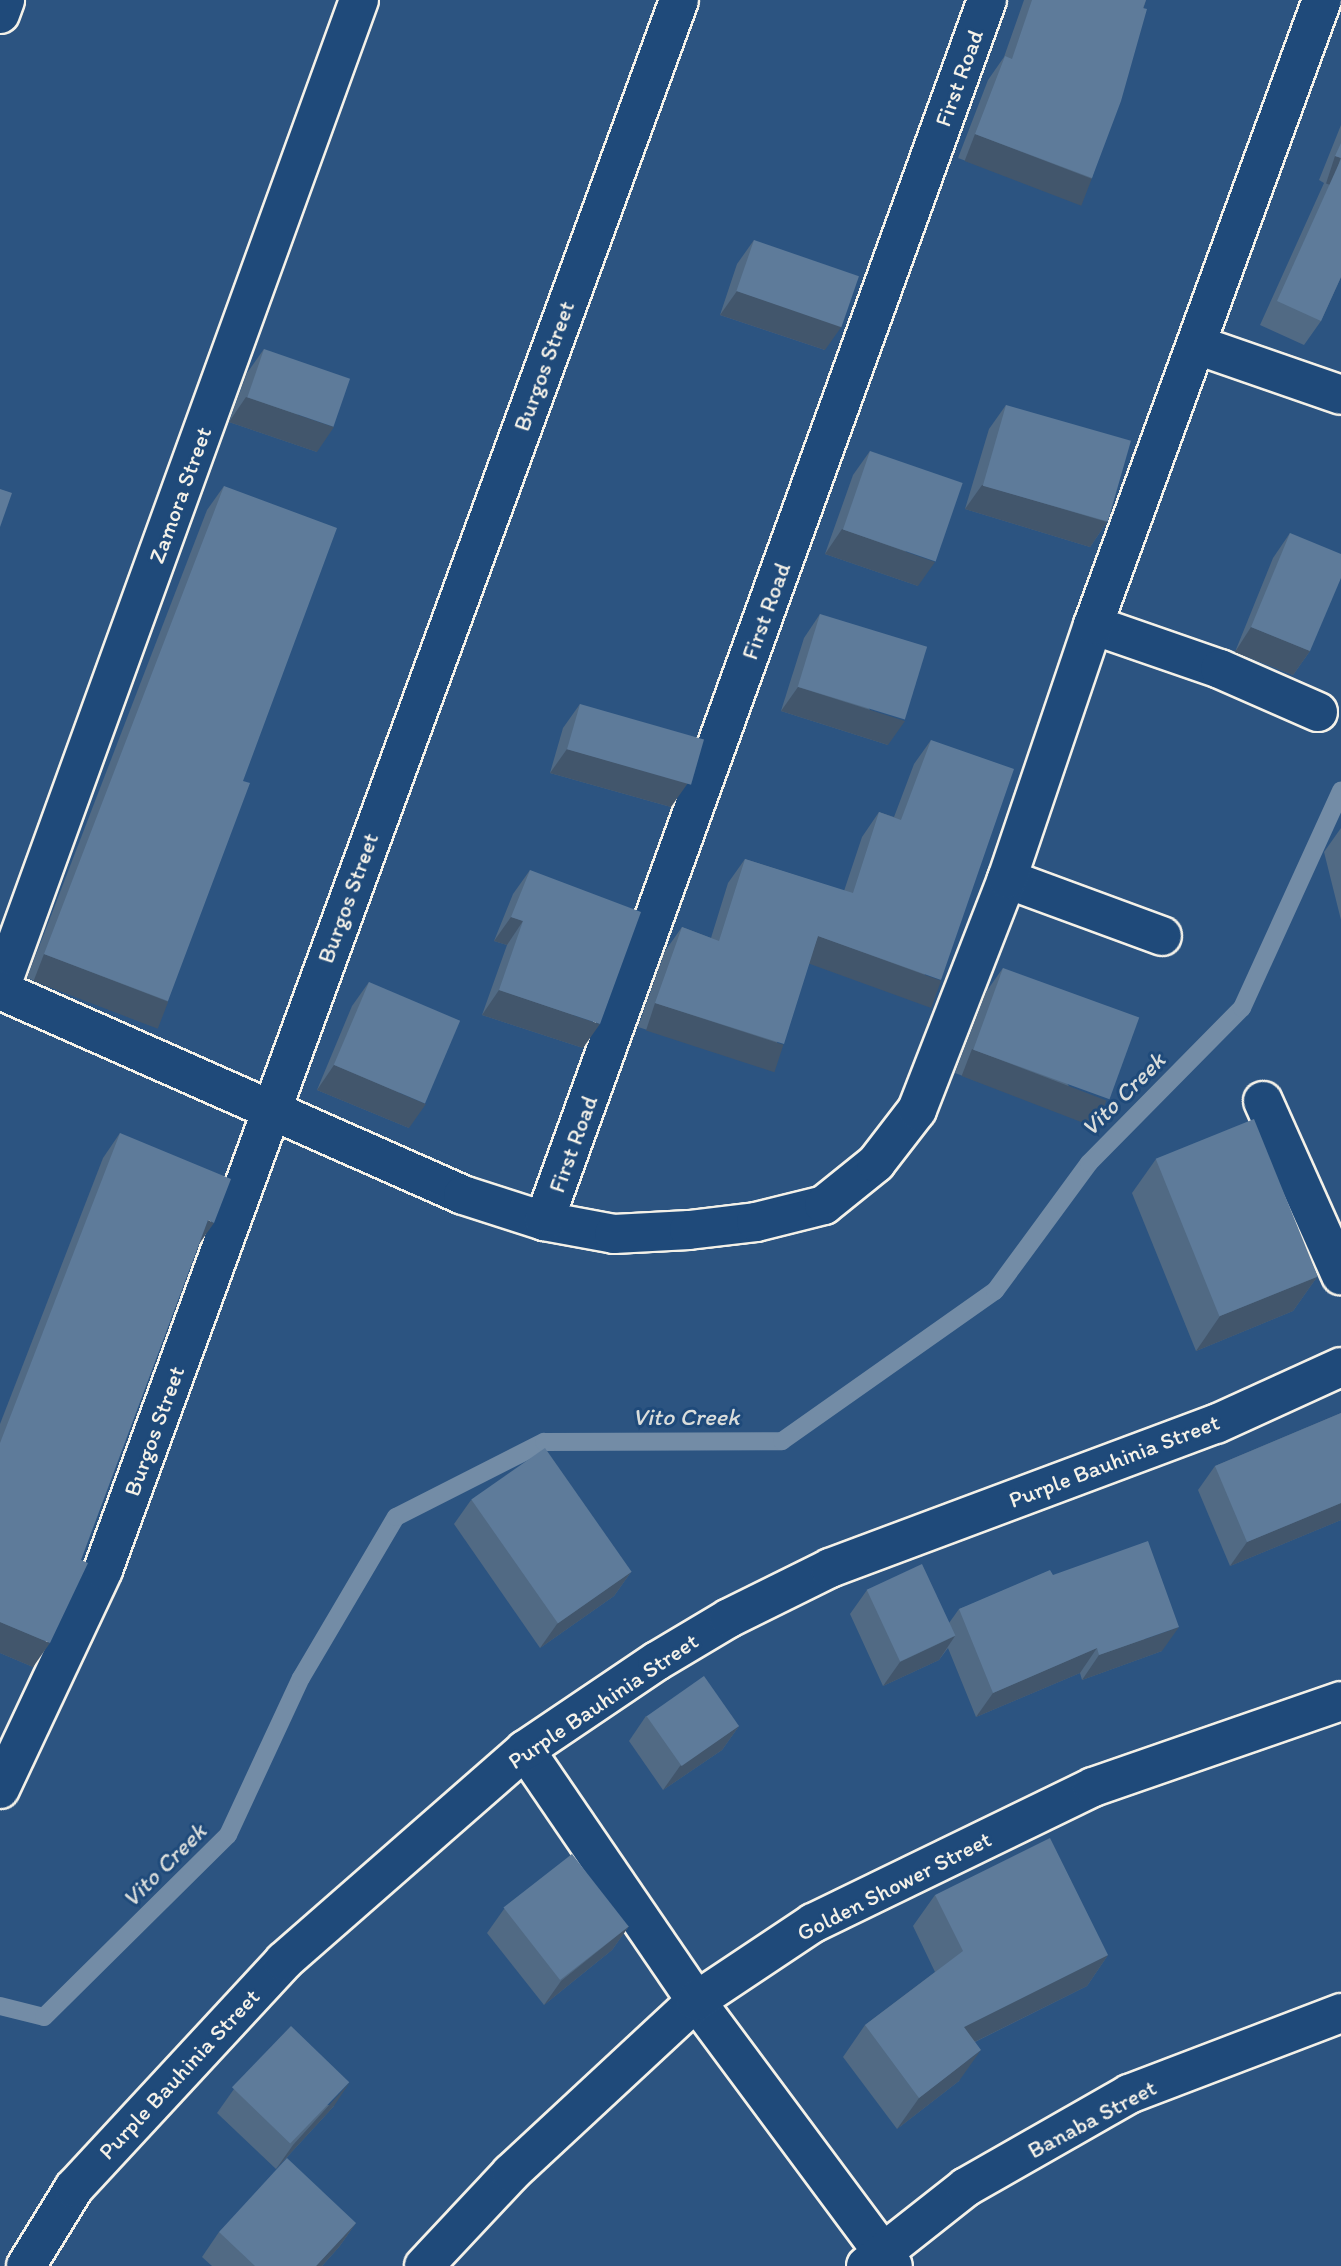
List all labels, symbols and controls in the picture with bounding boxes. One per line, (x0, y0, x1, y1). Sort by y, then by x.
street label: First Road (929, 26, 989, 130)
street label: Burgos Street (508, 297, 580, 435)
street label: Zamora Street (143, 423, 217, 567)
street label: First Road (736, 559, 796, 663)
street label: Burgos Street (312, 829, 384, 967)
water label: Vito Creek (1075, 1046, 1171, 1142)
street label: First Road (543, 1092, 603, 1196)
street label: Burgos Street (118, 1362, 190, 1500)
water label: Vito Creek (633, 1403, 739, 1431)
street label: Purple Bauhinia Street (1005, 1408, 1223, 1514)
street label: Purple Bauhinia Street (503, 1627, 703, 1775)
water label: Vito Creek (116, 1817, 212, 1913)
street label: Golden Shower Street (792, 1825, 996, 1947)
street label: Purple Bauhinia Street (93, 1983, 265, 2165)
street label: Banaba Street (1023, 2074, 1161, 2164)

